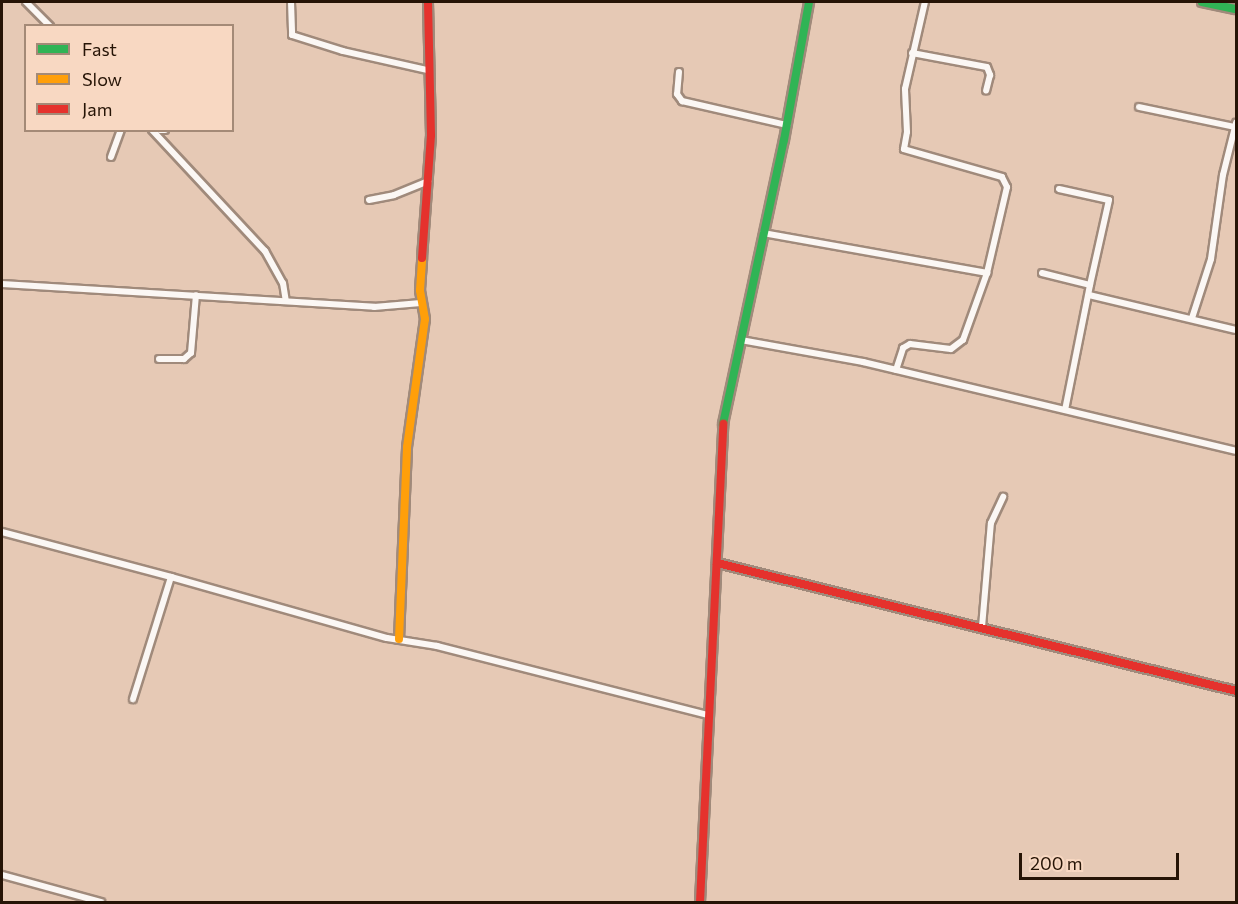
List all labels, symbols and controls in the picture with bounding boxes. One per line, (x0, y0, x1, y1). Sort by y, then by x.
legend (24, 24, 234, 132)
text: Fast (82, 38, 117, 60)
text: Slow (82, 68, 122, 90)
text: Jam (82, 98, 112, 120)
scale bar (1022, 841, 1182, 879)
text: 200 m (1030, 852, 1083, 874)

